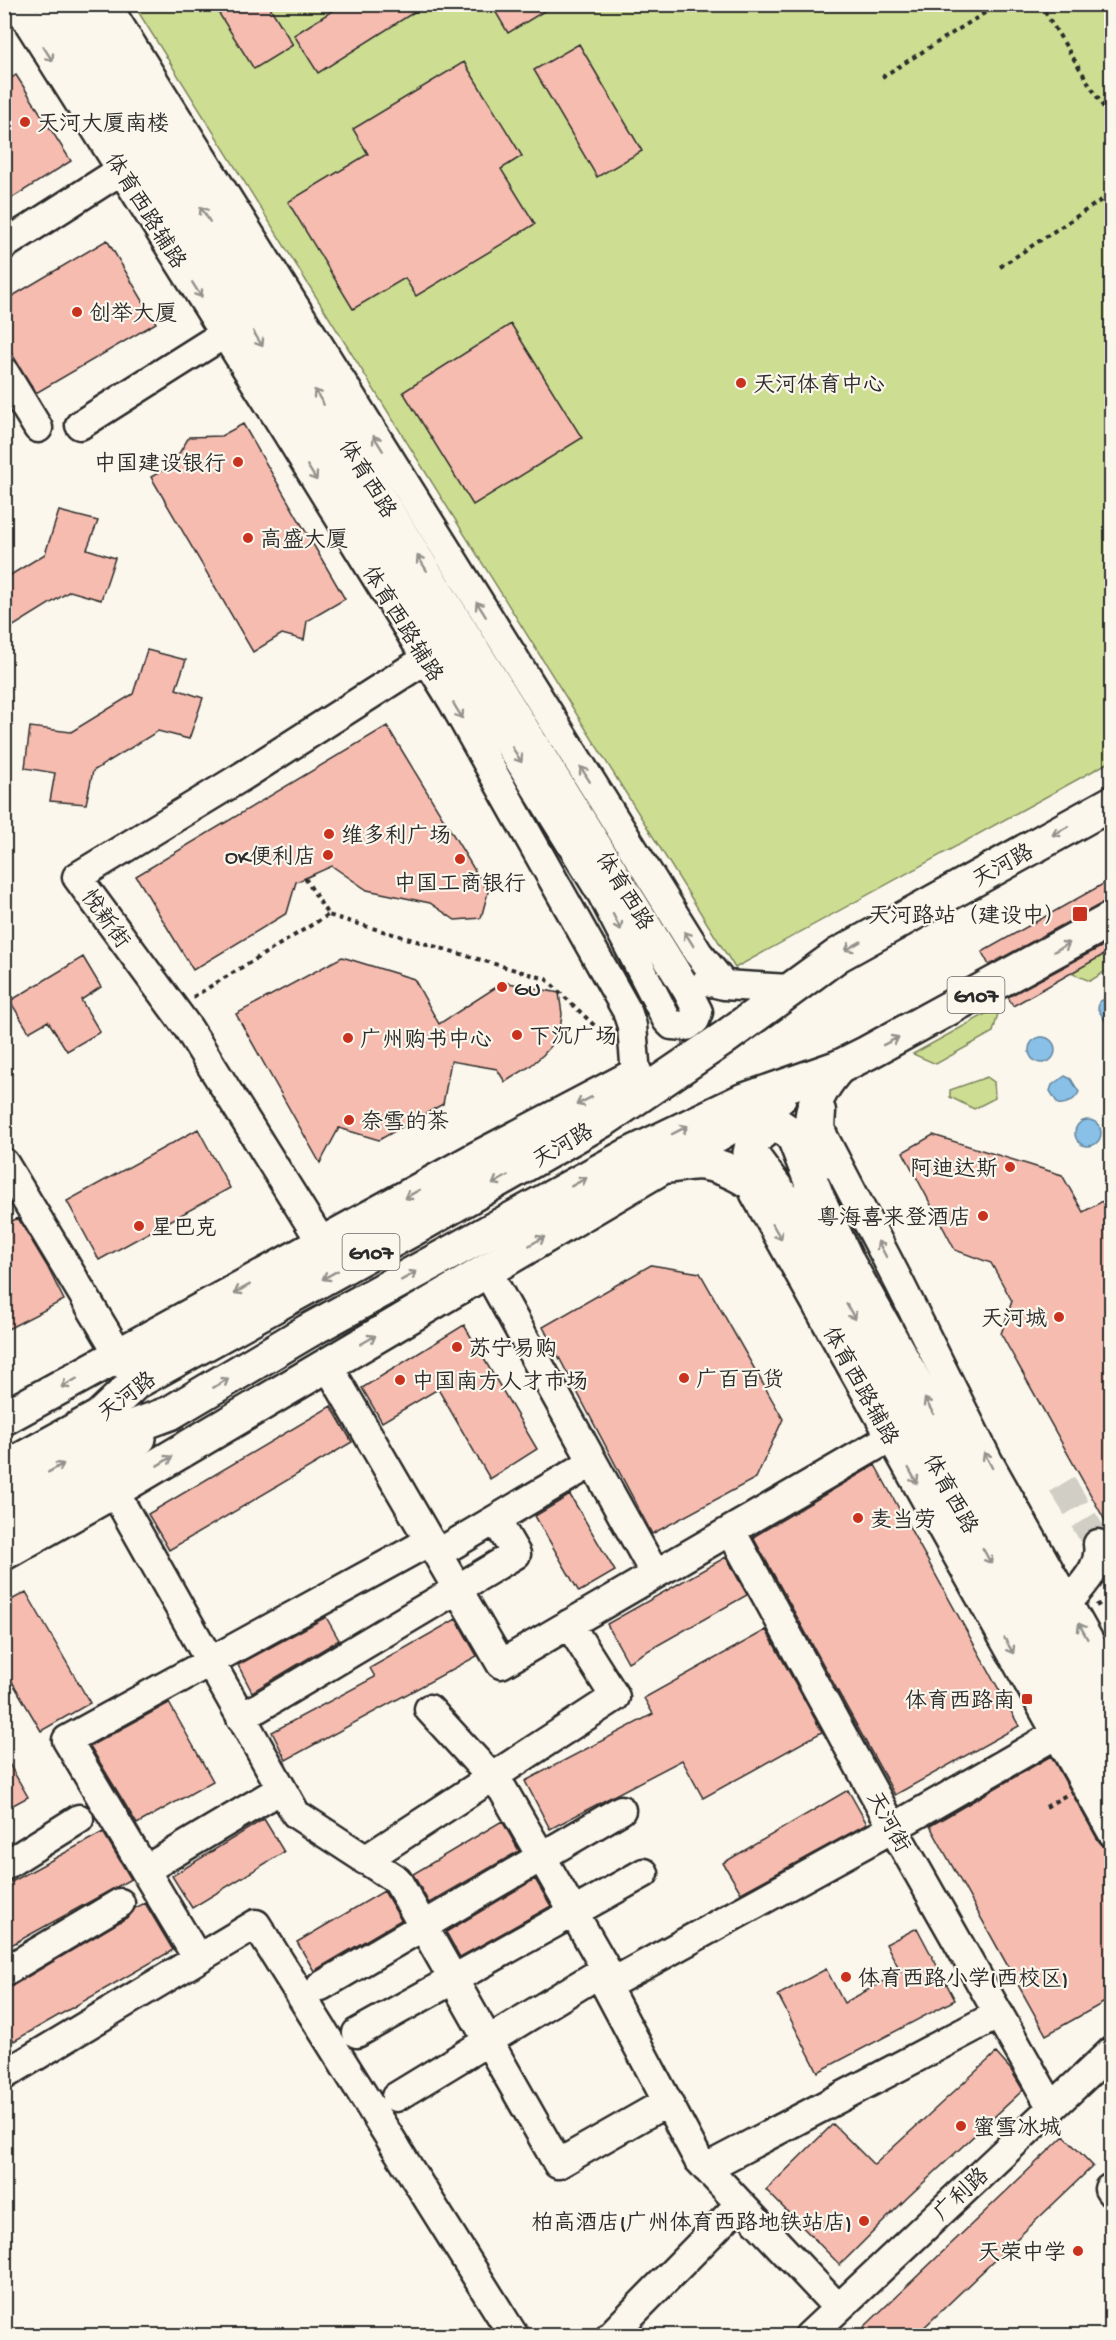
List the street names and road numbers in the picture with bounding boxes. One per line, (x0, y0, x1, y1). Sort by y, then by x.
street label: 体育西路辅路 (98, 148, 191, 275)
street label: 体育西路 (331, 435, 402, 524)
street label: 体育西路辅路 (355, 561, 448, 688)
street label: 天河路 (968, 838, 1039, 895)
street label: 体育西路 (588, 847, 659, 936)
street label: 悦新街 (74, 885, 134, 955)
road number: G107 (948, 977, 1004, 1013)
street label: 天河路 (528, 1118, 599, 1175)
road number: G107 (342, 1234, 400, 1270)
street label: 体育西路辅路 (815, 1322, 904, 1451)
street label: 天河路 (93, 1366, 163, 1428)
street label: 体育西路 (916, 1449, 983, 1540)
street label: 天河街 (859, 1787, 915, 1858)
street label: 广利路 (928, 2162, 996, 2228)

